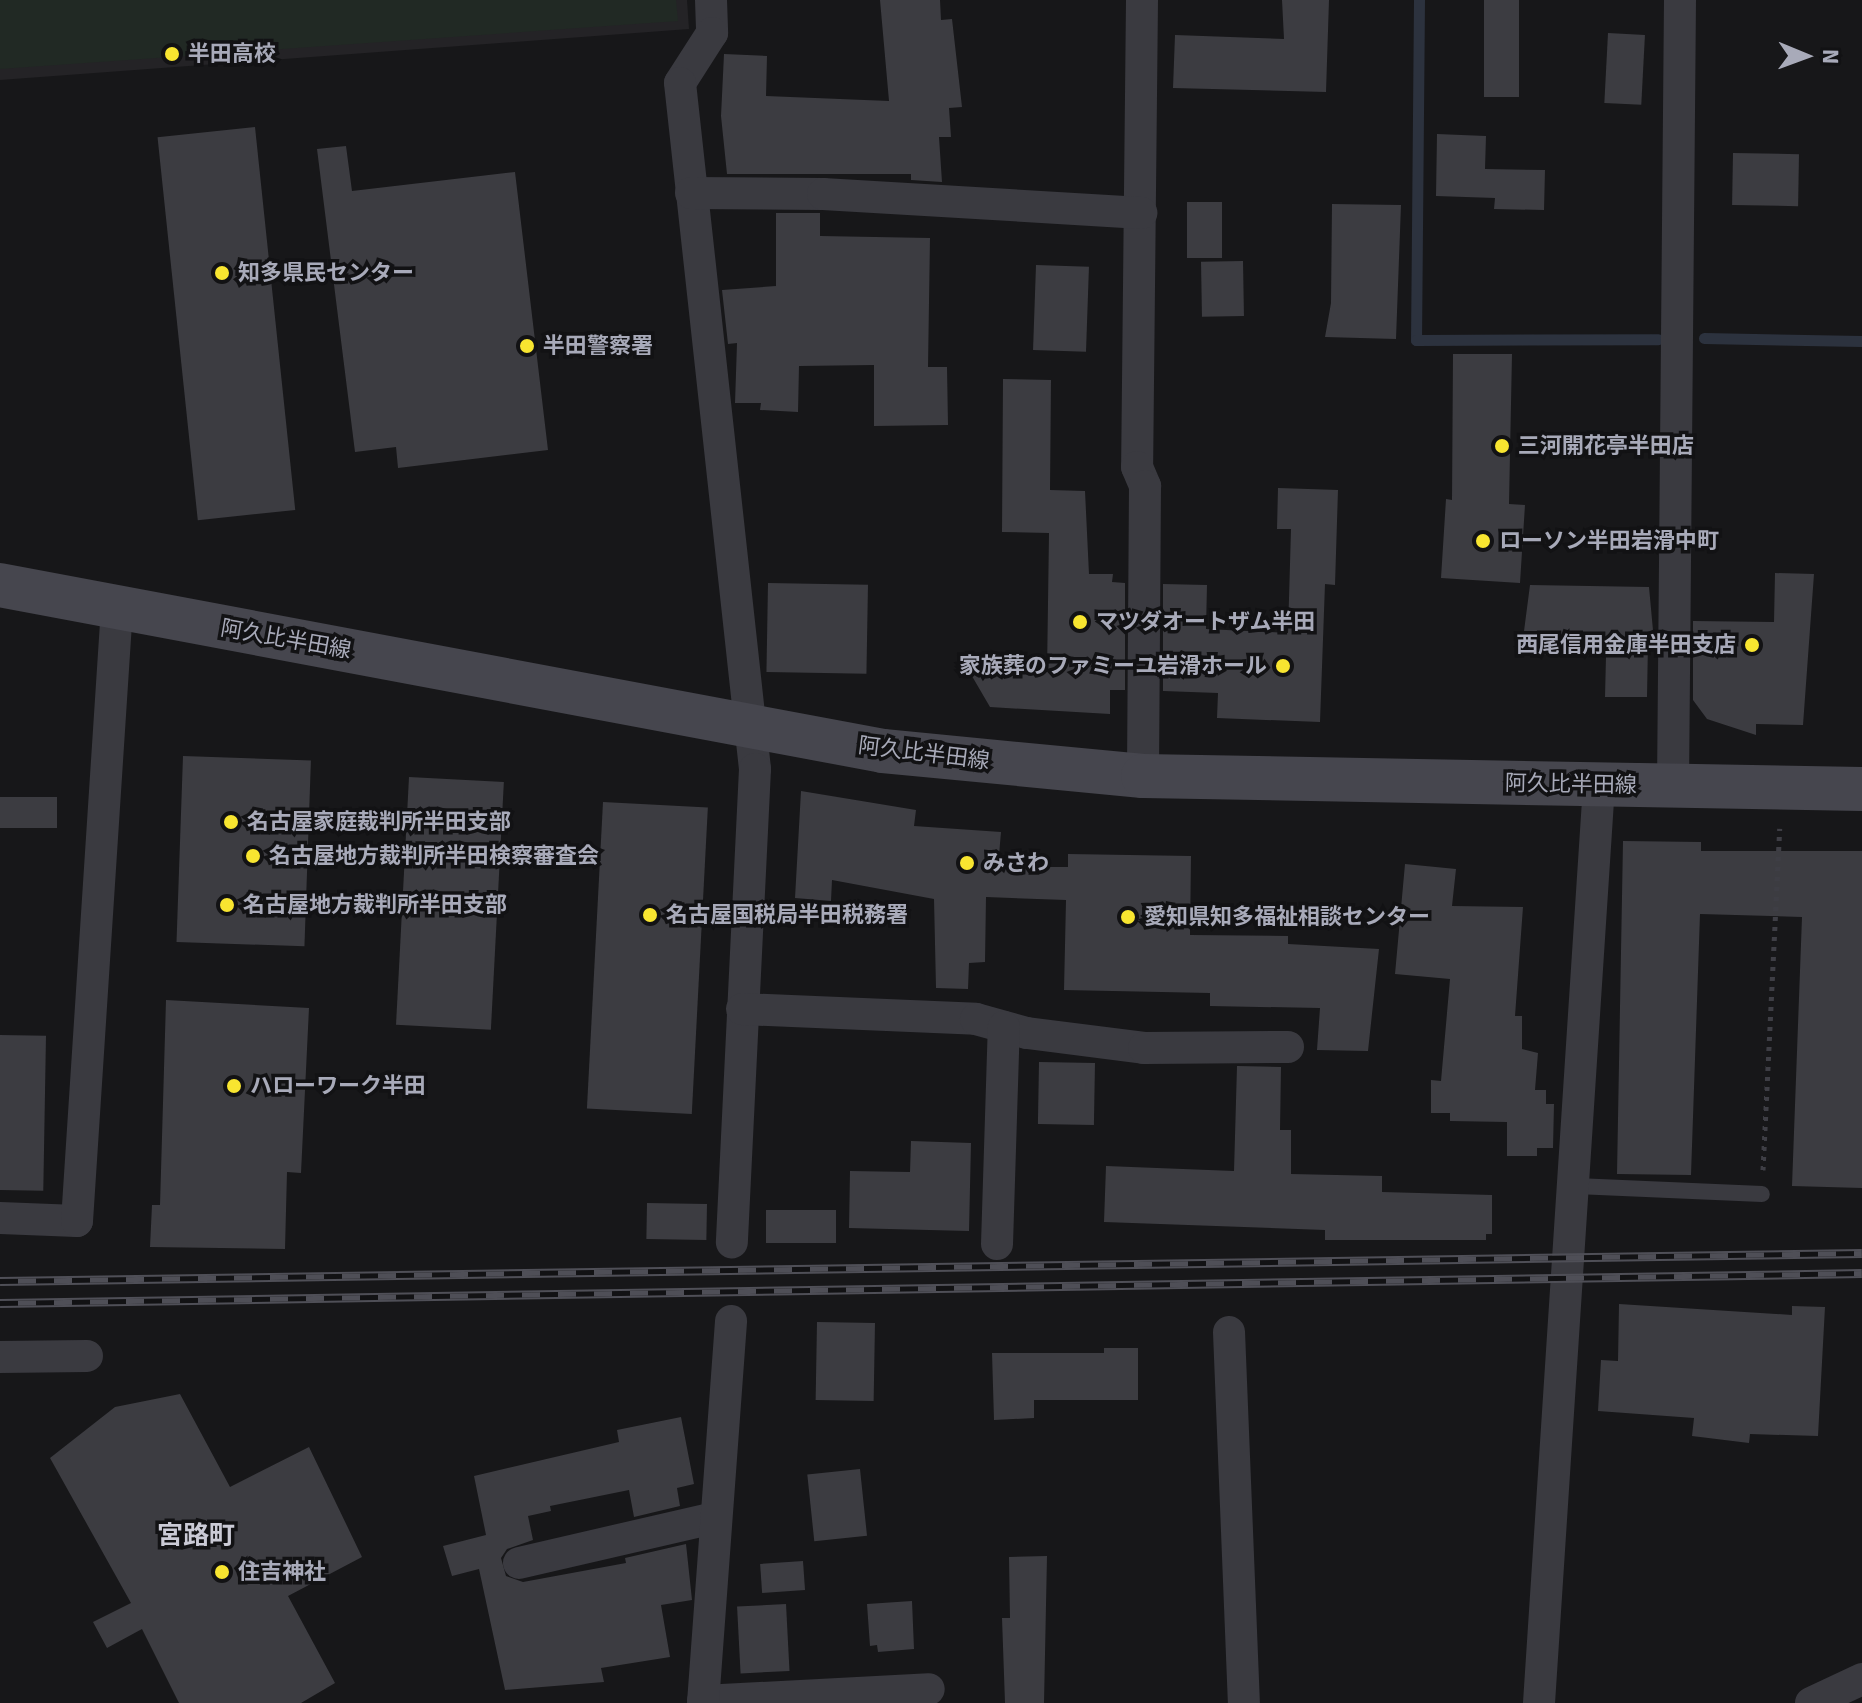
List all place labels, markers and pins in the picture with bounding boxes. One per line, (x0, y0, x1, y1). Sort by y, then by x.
place label: 半田高校 (188, 41, 276, 67)
marker: 半田高校 (163, 45, 181, 63)
place label: 知多県民センター (238, 260, 414, 286)
marker: 知多県民センター (213, 264, 231, 282)
place label: 半田警察署 (543, 333, 653, 359)
marker: 半田警察署 (518, 337, 536, 355)
place label: 三河開花亭半田店 (1518, 433, 1694, 459)
marker: 三河開花亭半田店 (1493, 437, 1511, 455)
place label: ローソン半田岩滑中町 (1499, 528, 1719, 554)
marker: ローソン半田岩滑中町 (1474, 532, 1492, 550)
place label: マツダオートザム半田 (1096, 609, 1316, 635)
marker: マツダオートザム半田 (1071, 613, 1089, 631)
place label: 西尾信用金庫半田支店 (1516, 632, 1736, 658)
marker: 西尾信用金庫半田支店 (1743, 636, 1761, 654)
place label: 家族葬のファミーユ岩滑ホール (959, 653, 1267, 679)
marker: 家族葬のファミーユ岩滑ホール (1274, 657, 1292, 675)
place label: 名古屋家庭裁判所半田支部 (247, 809, 511, 835)
marker: 名古屋家庭裁判所半田支部 (222, 813, 240, 831)
place label: 名古屋地方裁判所半田検察審査会 (269, 843, 599, 869)
marker: 名古屋地方裁判所半田検察審査会 (244, 847, 262, 865)
place label: みさわ (983, 850, 1049, 876)
marker: みさわ (958, 854, 976, 872)
place label: 名古屋地方裁判所半田支部 (243, 892, 507, 918)
marker: 名古屋地方裁判所半田支部 (218, 896, 236, 914)
place label: 名古屋国税局半田税務署 (666, 902, 908, 928)
place label: 愛知県知多福祉相談センター (1144, 904, 1430, 930)
marker: 名古屋国税局半田税務署 (641, 906, 659, 924)
marker: 愛知県知多福祉相談センター (1119, 908, 1137, 926)
place label: ハローワーク半田 (250, 1073, 426, 1099)
marker: ハローワーク半田 (225, 1077, 243, 1095)
place label: 住吉神社 (238, 1559, 326, 1585)
marker: 住吉神社 (213, 1563, 231, 1581)

